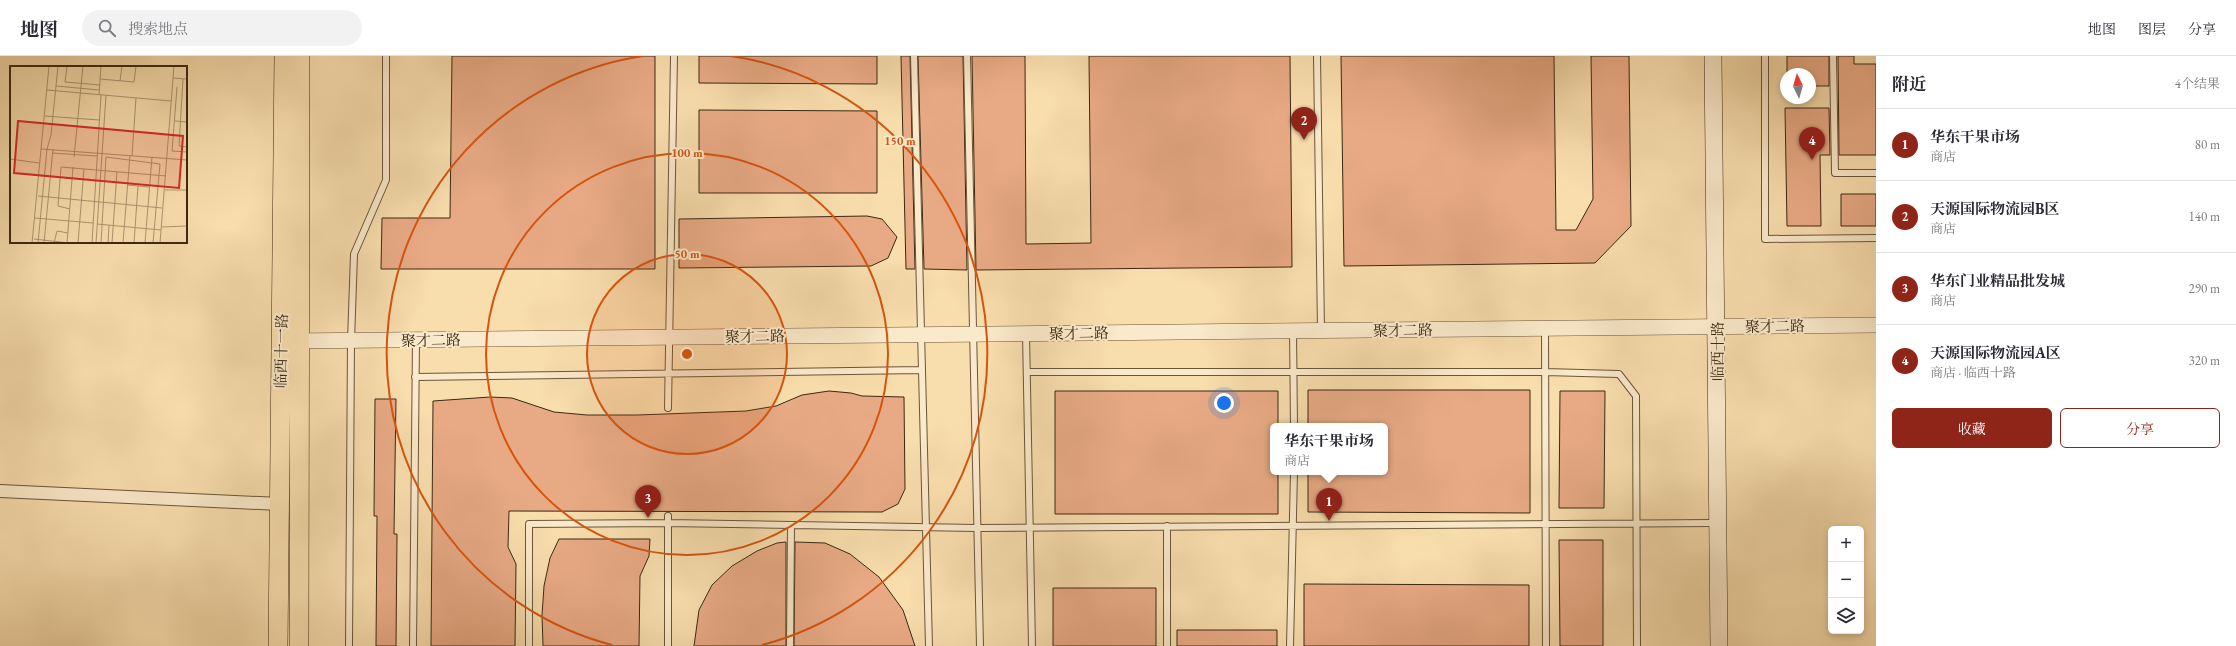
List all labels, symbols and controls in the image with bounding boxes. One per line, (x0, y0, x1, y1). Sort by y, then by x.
search box (82, 10, 362, 46)
text: 地图 (20, 17, 58, 42)
icon: search (96, 17, 118, 39)
text: 搜索地点 (128, 19, 188, 38)
text: 地图 (2088, 20, 2116, 38)
text: 图层 (2138, 20, 2166, 38)
text: 分享 (2188, 20, 2216, 38)
inset map (10, 66, 187, 243)
north arrow (1780, 68, 1816, 104)
text: 附近 (1892, 73, 1926, 95)
text: 4个结果 (2175, 75, 2220, 92)
pin: 2 (1291, 107, 1317, 140)
pin: 4 (1799, 127, 1825, 160)
text: 华东干果市场 (1930, 127, 2020, 146)
text: 150 m (884, 133, 916, 149)
text: 1 (1902, 136, 1908, 153)
text: 80 m (2195, 136, 2220, 153)
text: 100 m (671, 145, 703, 161)
text: 商店 (1930, 148, 1956, 165)
text: 天源国际物流园B区 (1930, 199, 2059, 218)
text: 2 (1902, 208, 1908, 225)
text: 140 m (2189, 208, 2220, 225)
text: 商店 (1930, 220, 1956, 237)
text: 50 m (674, 246, 700, 262)
text: 华东门业精品批发城 (1930, 271, 2065, 290)
text: 3 (1902, 280, 1908, 297)
text: 290 m (2189, 280, 2220, 297)
text: 商店 (1930, 292, 1956, 309)
street label: 临西十一路 (271, 313, 291, 389)
street label: 聚才二路 (1745, 316, 1805, 336)
street label: 聚才二路 (1373, 320, 1433, 340)
street label: 临西十路 (1708, 321, 1727, 381)
street label: 聚才二路 (1049, 323, 1109, 343)
street label: 聚才二路 (725, 326, 785, 346)
street label: 聚才二路 (401, 330, 461, 350)
text: 天源国际物流园A区 (1930, 343, 2061, 362)
centre of rings (680, 347, 694, 361)
text: 4 (1902, 352, 1908, 369)
text: 320 m (2189, 352, 2220, 369)
text: 商店 · 临西十路 (1930, 364, 2016, 381)
your location (1214, 393, 1234, 413)
button: 收藏 (1892, 408, 2052, 448)
button: 分享 (2060, 408, 2220, 448)
popup (1270, 423, 1388, 475)
text: 华东干果市场 (1284, 431, 1374, 450)
text: 商店 (1284, 452, 1310, 469)
pin: 3 (635, 485, 661, 518)
pin: 1 (1316, 488, 1342, 521)
map controls (1828, 526, 1864, 634)
button: + (1828, 526, 1864, 562)
button: − (1828, 562, 1864, 598)
button: layers (1828, 598, 1864, 634)

